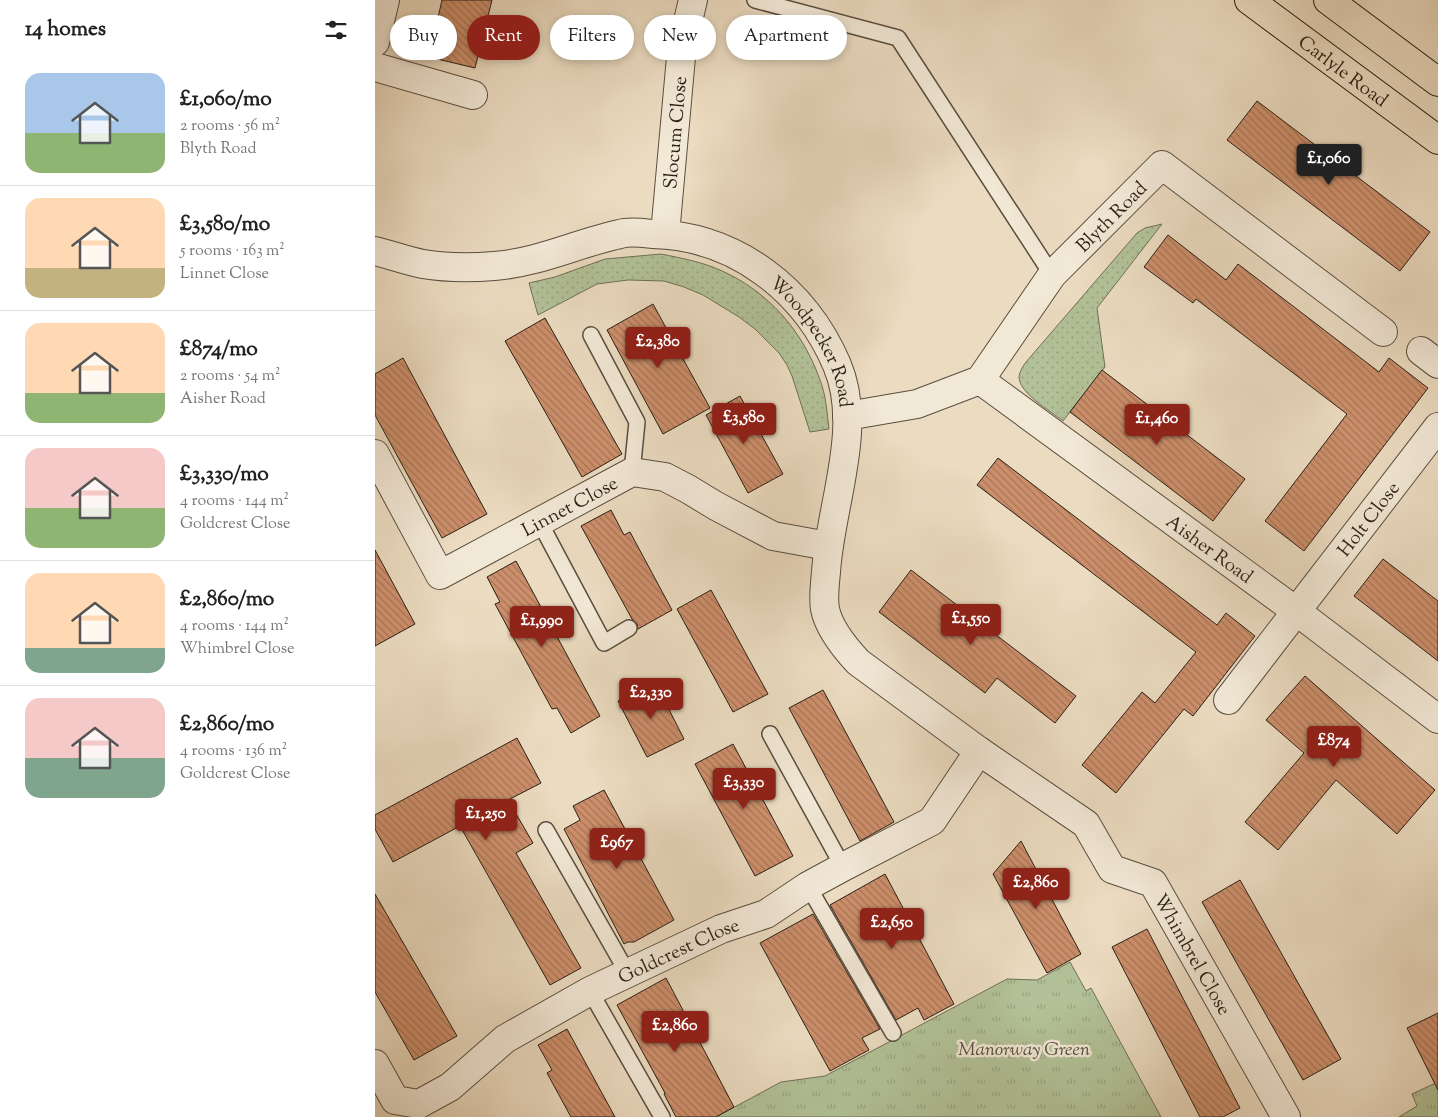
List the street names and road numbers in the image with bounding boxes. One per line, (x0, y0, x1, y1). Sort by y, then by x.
street label: Carlyle Road (1292, 30, 1393, 115)
street label: Slocum Close (658, 75, 695, 190)
street label: Blyth Road (1071, 176, 1155, 260)
street label: Woodpecker Road (763, 271, 858, 409)
street label: Linnet Close (517, 471, 623, 545)
street label: Holt Close (1332, 477, 1407, 563)
street label: Aisher Road (1159, 509, 1258, 591)
street label: Whimbrel Close (1146, 889, 1237, 1021)
street label: Goldcrest Close (614, 913, 744, 992)

